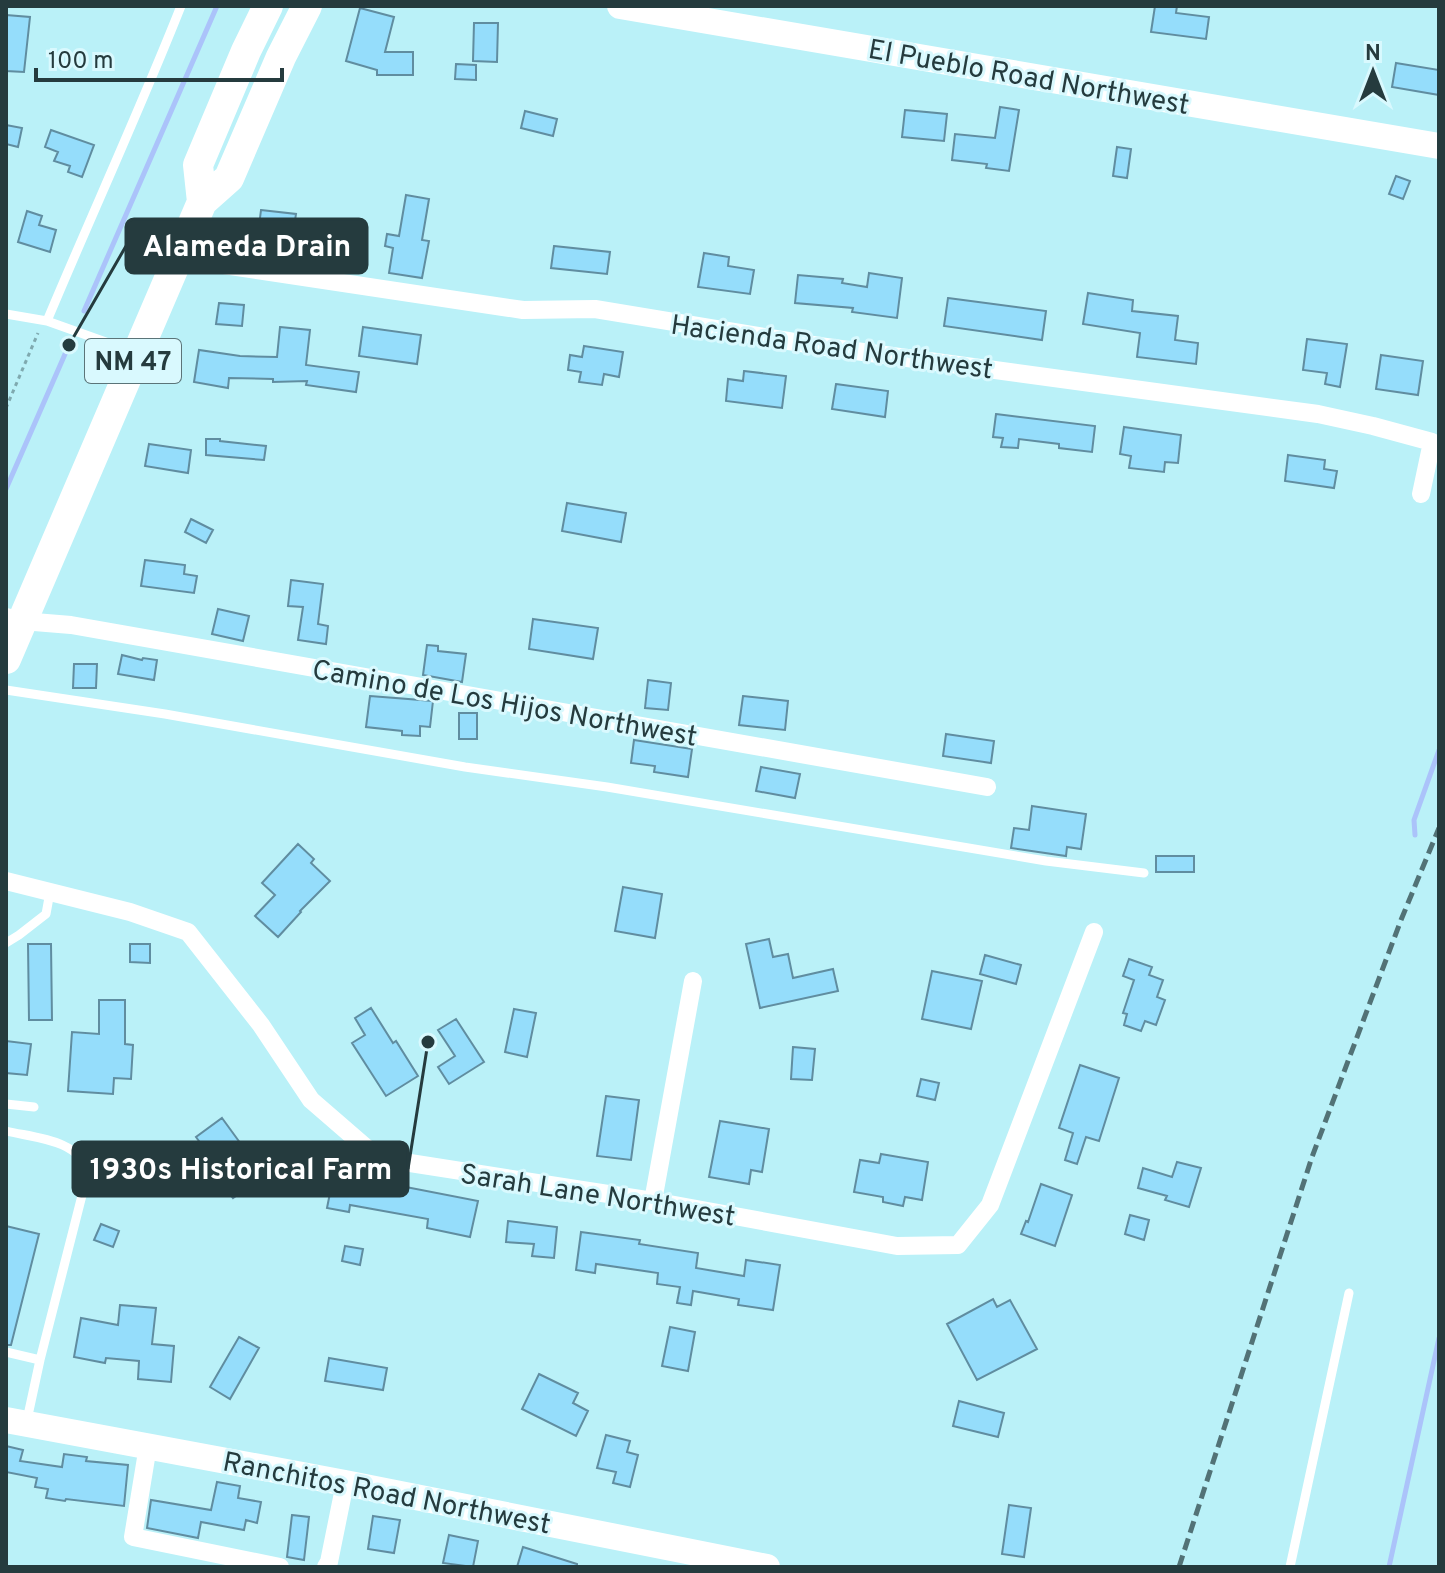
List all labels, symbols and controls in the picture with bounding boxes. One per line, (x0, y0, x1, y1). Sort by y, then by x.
scale bar (36, 32, 282, 82)
north arrow (1333, 32, 1413, 112)
street label: El Pueblo Road Northwest (865, 33, 1192, 125)
text: N (1365, 41, 1381, 68)
text: 100 m (48, 47, 114, 77)
callout: Alameda Drain (126, 219, 367, 273)
text: Alameda Drain (143, 230, 351, 267)
street label: Hacienda Road Northwest (668, 309, 995, 389)
road number: NM 47 (85, 339, 181, 383)
street label: Camino de Los Hijos Northwest (309, 653, 700, 757)
callout: 1930s Historical Farm (73, 1142, 408, 1196)
text: 1930s Historical Farm (90, 1153, 392, 1190)
street label: Sarah Lane Northwest (457, 1157, 738, 1236)
street label: Ranchitos Road Northwest (219, 1445, 554, 1544)

